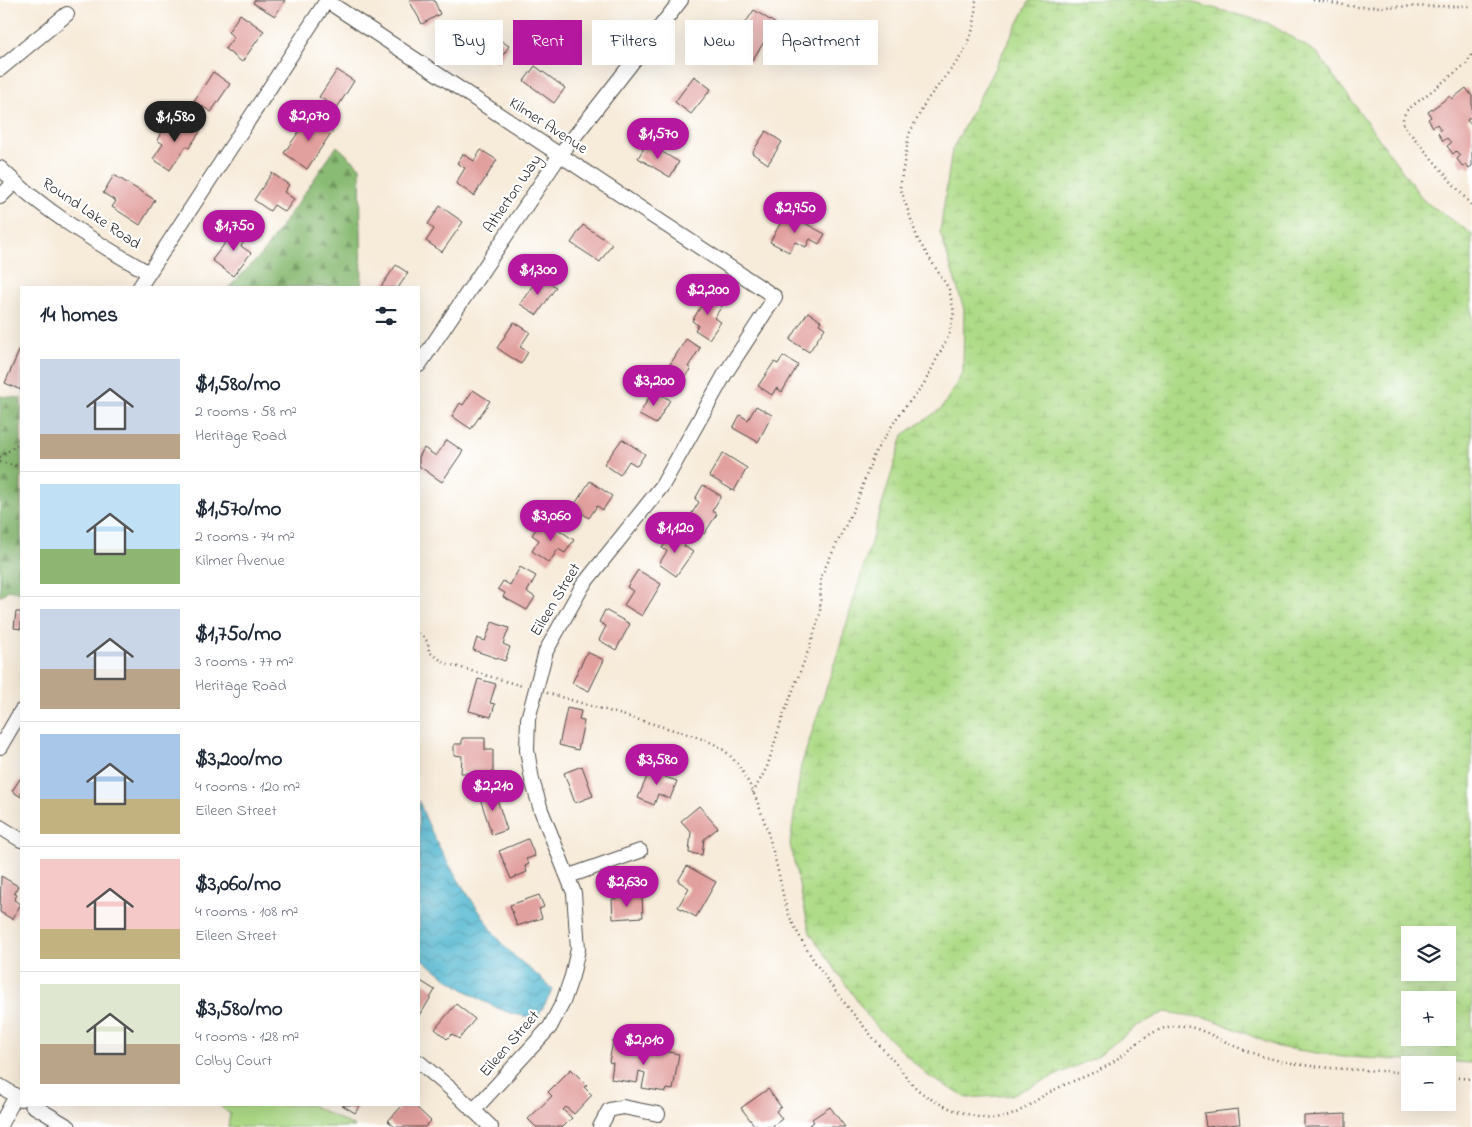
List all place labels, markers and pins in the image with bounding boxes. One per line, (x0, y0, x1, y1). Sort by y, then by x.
pin: $1,580 (134, 100, 216, 143)
pin: $2,070 (268, 100, 350, 142)
pin: $1,570 (617, 118, 699, 160)
pin: $2,950 (754, 192, 836, 234)
pin: $1,750 (193, 210, 275, 252)
pin: $1,300 (497, 254, 579, 296)
pin: $2,200 (667, 274, 749, 316)
pin: $3,200 (613, 364, 695, 407)
pin: $3,060 (510, 500, 592, 542)
pin: $1,120 (634, 512, 716, 554)
pin: $3,580 (616, 744, 698, 786)
pin: $2,210 (452, 770, 534, 812)
pin: $2,630 (586, 866, 668, 908)
pin: $2,010 (603, 1024, 685, 1066)

